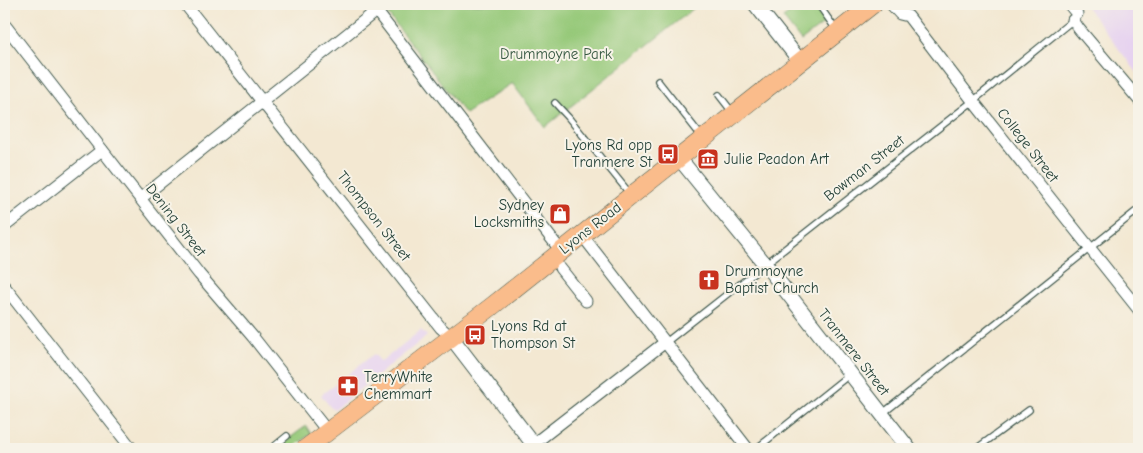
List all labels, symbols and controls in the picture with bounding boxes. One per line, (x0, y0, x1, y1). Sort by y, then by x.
park label: Drummoyne Park (500, 45, 613, 63)
street label: College Street (993, 104, 1063, 186)
street label: Bowman Street (820, 131, 908, 205)
place label: Lyons Rd opp Tranmere St (565, 136, 653, 171)
bus stop icon: Lyons Rd opp Tranmere St (656, 142, 680, 166)
museum icon: Julie Peadon Art (696, 147, 720, 171)
place label: Julie Peadon Art (724, 150, 830, 168)
street label: Thompson Street (333, 167, 415, 265)
street label: Dening Street (142, 180, 210, 261)
place label: Sydney Locksmiths (474, 196, 544, 231)
street label: Lyons Road (555, 198, 625, 258)
shop icon: Sydney Locksmiths (548, 202, 572, 226)
place label: Drummoyne Baptist Church (725, 262, 819, 297)
church icon: Drummoyne Baptist Church (697, 268, 721, 292)
street label: Tranmere Street (815, 305, 894, 400)
place label: Lyons Rd at Thompson St (491, 317, 576, 352)
bus stop icon: Lyons Rd at Thompson St (463, 323, 487, 347)
place label: TerryWhite Chemmart (364, 368, 433, 403)
pharmacy icon: TerryWhite Chemmart (336, 374, 360, 398)

